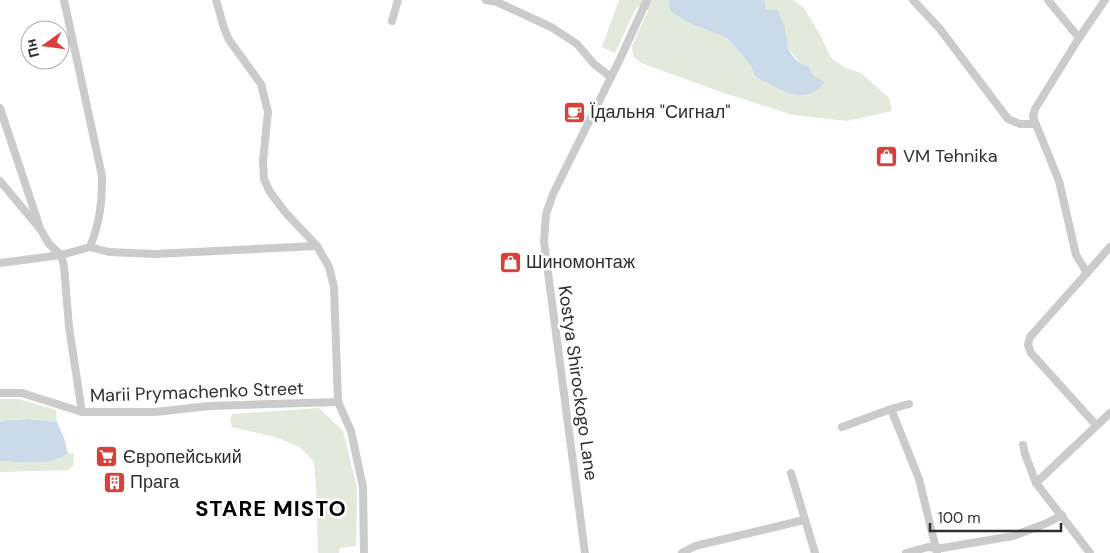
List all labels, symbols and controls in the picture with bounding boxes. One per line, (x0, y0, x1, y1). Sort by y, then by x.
north arrow (20, 20, 70, 70)
text: Пн (21, 37, 43, 59)
cafe icon: Їдальня "Сигнал" (562, 100, 586, 124)
place label: Їдальня "Сигнал" (590, 100, 730, 124)
shop icon: VM Tehnika (875, 144, 899, 168)
place label: VM Tehnika (903, 144, 997, 168)
shop icon: Шиномонтаж (498, 250, 522, 274)
place label: Шиномонтаж (526, 250, 635, 274)
street label: Kostya Shirockogo Lane (552, 284, 604, 482)
street label: Marii Prymachenko Street (90, 376, 304, 408)
supermarket icon: Європейський (95, 445, 119, 469)
place label: Європейський (123, 445, 242, 469)
building icon: Прага (102, 470, 126, 494)
place label: Прага (130, 470, 180, 494)
district label: STARE MISTO (195, 494, 347, 523)
scale bar (930, 500, 1061, 532)
text: 100 m (938, 508, 981, 528)

